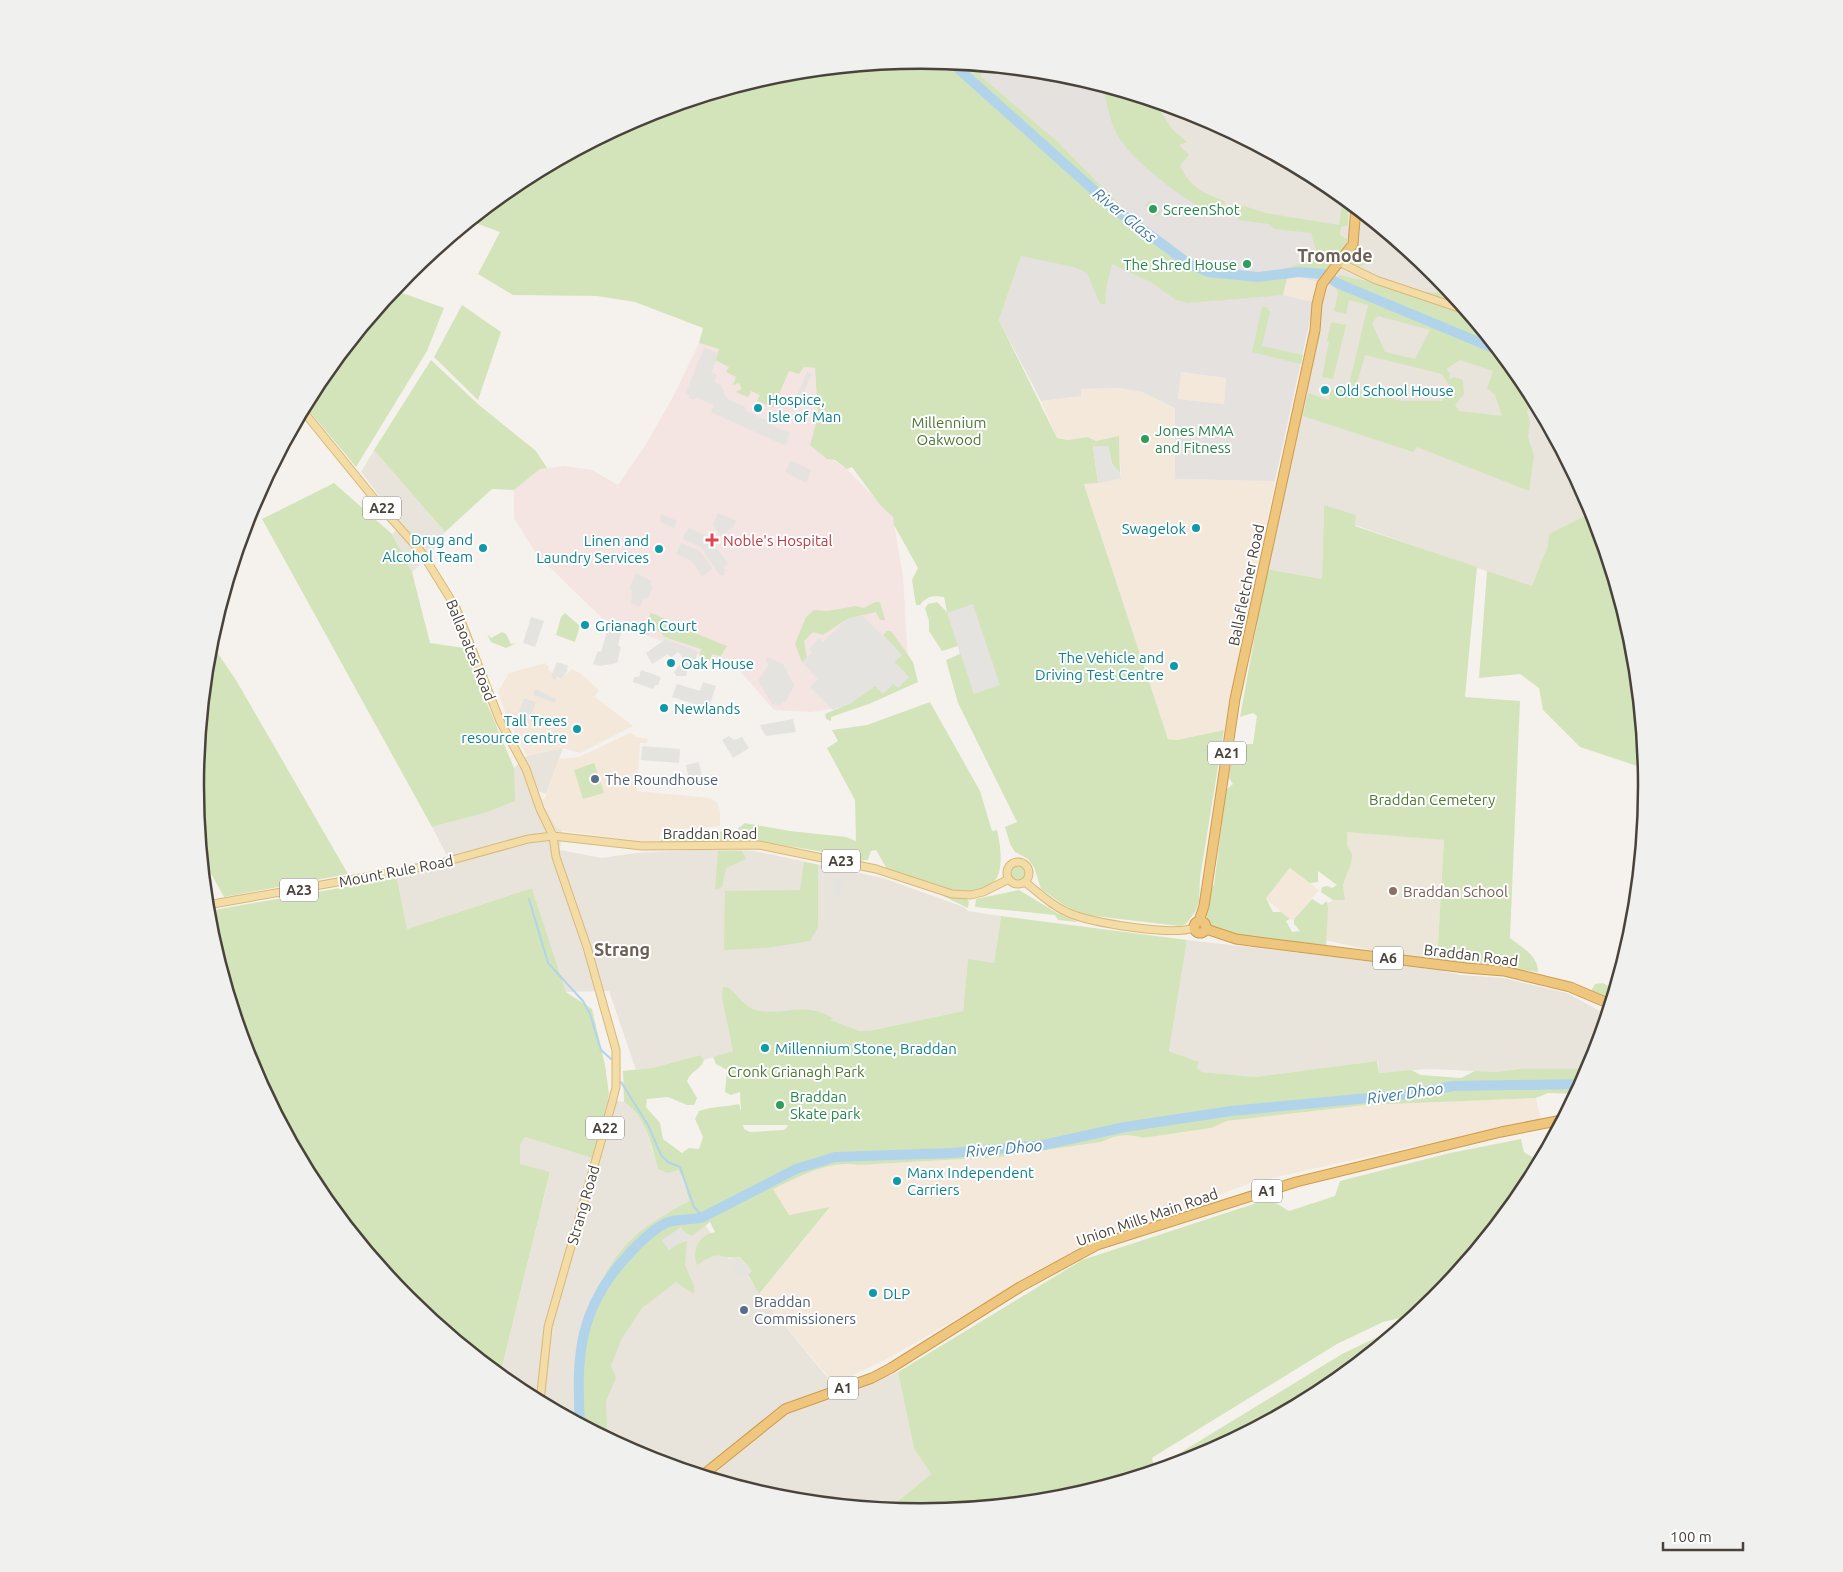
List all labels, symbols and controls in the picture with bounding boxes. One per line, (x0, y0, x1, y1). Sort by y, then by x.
water label: River Glass (1090, 184, 1160, 246)
place label: ScreenShot (1163, 201, 1240, 218)
marker: ScreenShot (1147, 203, 1159, 215)
district label: Tromode (1297, 245, 1373, 265)
place label: The Shred House (1123, 256, 1237, 273)
marker: The Shred House (1241, 258, 1253, 270)
place label: Old School House (1335, 382, 1454, 399)
marker: Old School House (1319, 384, 1331, 396)
place label: Hospice, Isle of Man (768, 391, 841, 425)
marker: Hospice, Isle of Man (752, 402, 764, 414)
park label: Millennium Oakwood (911, 414, 987, 448)
place label: Jones MMA and Fitness (1155, 422, 1234, 456)
marker: Jones MMA and Fitness (1139, 433, 1151, 445)
road number: A22 (363, 496, 401, 520)
place label: Swagelok (1122, 520, 1186, 537)
marker: Swagelok (1190, 522, 1202, 534)
street label: Ballafletcher Road (1225, 523, 1267, 647)
place label: Drug and Alcohol Team (382, 531, 473, 565)
place label: Linen and Laundry Services (536, 532, 649, 566)
place label: Noble's Hospital (723, 532, 833, 549)
marker: Noble's Hospital (705, 533, 719, 547)
marker: Drug and Alcohol Team (477, 542, 489, 554)
marker: Linen and Laundry Services (653, 543, 665, 555)
street label: Ballaoates Road (443, 597, 499, 703)
place label: Grianagh Court (595, 617, 697, 634)
marker: Grianagh Court (579, 619, 591, 631)
place label: The Vehicle and Driving Test Centre (1035, 649, 1164, 683)
place label: Oak House (681, 655, 754, 672)
marker: Oak House (665, 657, 677, 669)
marker: The Vehicle and Driving Test Centre (1168, 660, 1180, 672)
place label: Newlands (674, 700, 740, 717)
marker: Newlands (658, 702, 670, 714)
place label: Tall Trees resource centre (461, 712, 567, 746)
marker: Tall Trees resource centre (571, 723, 583, 735)
road number: A21 (1208, 741, 1246, 764)
place label: The Roundhouse (605, 771, 718, 788)
marker: The Roundhouse (589, 773, 601, 785)
park label: Braddan Cemetery (1369, 791, 1495, 808)
street label: Braddan Road (663, 825, 757, 842)
road number: A23 (822, 849, 860, 872)
street label: Mount Rule Road (337, 852, 455, 890)
road number: A23 (280, 878, 318, 902)
place label: Braddan School (1403, 883, 1508, 900)
marker: Braddan School (1387, 885, 1399, 897)
district label: Strang (594, 939, 650, 959)
street label: Braddan Road (1423, 941, 1519, 969)
road number: A6 (1373, 946, 1403, 970)
place label: Millennium Stone, Braddan (775, 1040, 957, 1057)
marker: Millennium Stone, Braddan (759, 1042, 771, 1054)
park label: Cronk Grianagh Park (728, 1063, 865, 1080)
water label: River Dhoo (1366, 1079, 1445, 1107)
place label: Braddan Skate park (790, 1088, 861, 1122)
marker: Braddan Skate park (774, 1099, 786, 1111)
road number: A22 (586, 1116, 624, 1140)
water label: River Dhoo (965, 1136, 1043, 1160)
street label: Strang Road (563, 1163, 603, 1247)
place label: Manx Independent Carriers (907, 1164, 1034, 1198)
marker: Manx Independent Carriers (891, 1175, 903, 1187)
road number: A1 (1252, 1180, 1282, 1202)
street label: Union Mills Main Road (1074, 1185, 1220, 1249)
place label: DLP (883, 1285, 910, 1302)
marker: DLP (867, 1287, 879, 1299)
place label: Braddan Commissioners (754, 1293, 856, 1327)
marker: Braddan Commissioners (738, 1304, 750, 1316)
road number: A1 (828, 1376, 858, 1400)
scale bar (1663, 1520, 1743, 1552)
text: 100 m (1670, 1528, 1712, 1545)

